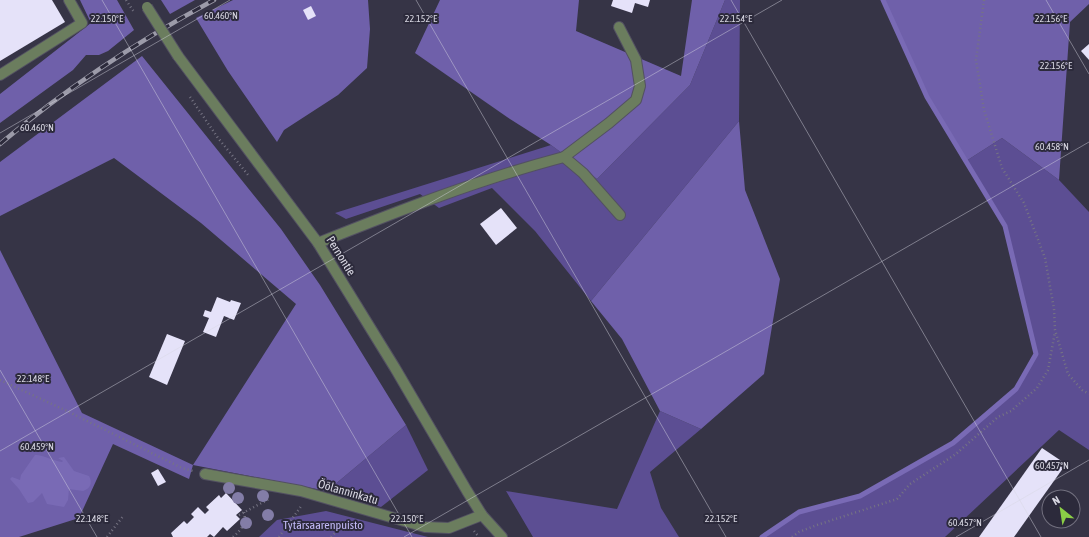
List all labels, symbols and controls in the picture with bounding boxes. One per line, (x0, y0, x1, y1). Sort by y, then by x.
text: 60.460°N (204, 10, 238, 21)
text: 22.150°E (91, 13, 124, 24)
text: 22.152°E (405, 13, 438, 24)
text: 22.154°E (720, 13, 753, 24)
text: 22.156°E (1035, 13, 1068, 24)
text: 22.156°E (1040, 60, 1073, 71)
text: 60.460°N (20, 122, 54, 133)
text: 60.458°N (1035, 141, 1069, 152)
street label: Pernontie (323, 234, 359, 278)
text: 22.148°E (17, 373, 50, 384)
text: 60.459°N (20, 441, 54, 452)
text: 60.457°N (1035, 460, 1069, 471)
street label: Öölanninkatu (316, 477, 380, 507)
north arrow (1041, 489, 1081, 529)
text: N (1050, 494, 1062, 507)
text: 22.148°E (76, 513, 109, 524)
text: 22.150°E (391, 513, 424, 524)
text: 22.152°E (705, 513, 738, 524)
text: 60.457°N (948, 517, 982, 528)
park label: Tytärsaarenpuisto (283, 518, 363, 532)

